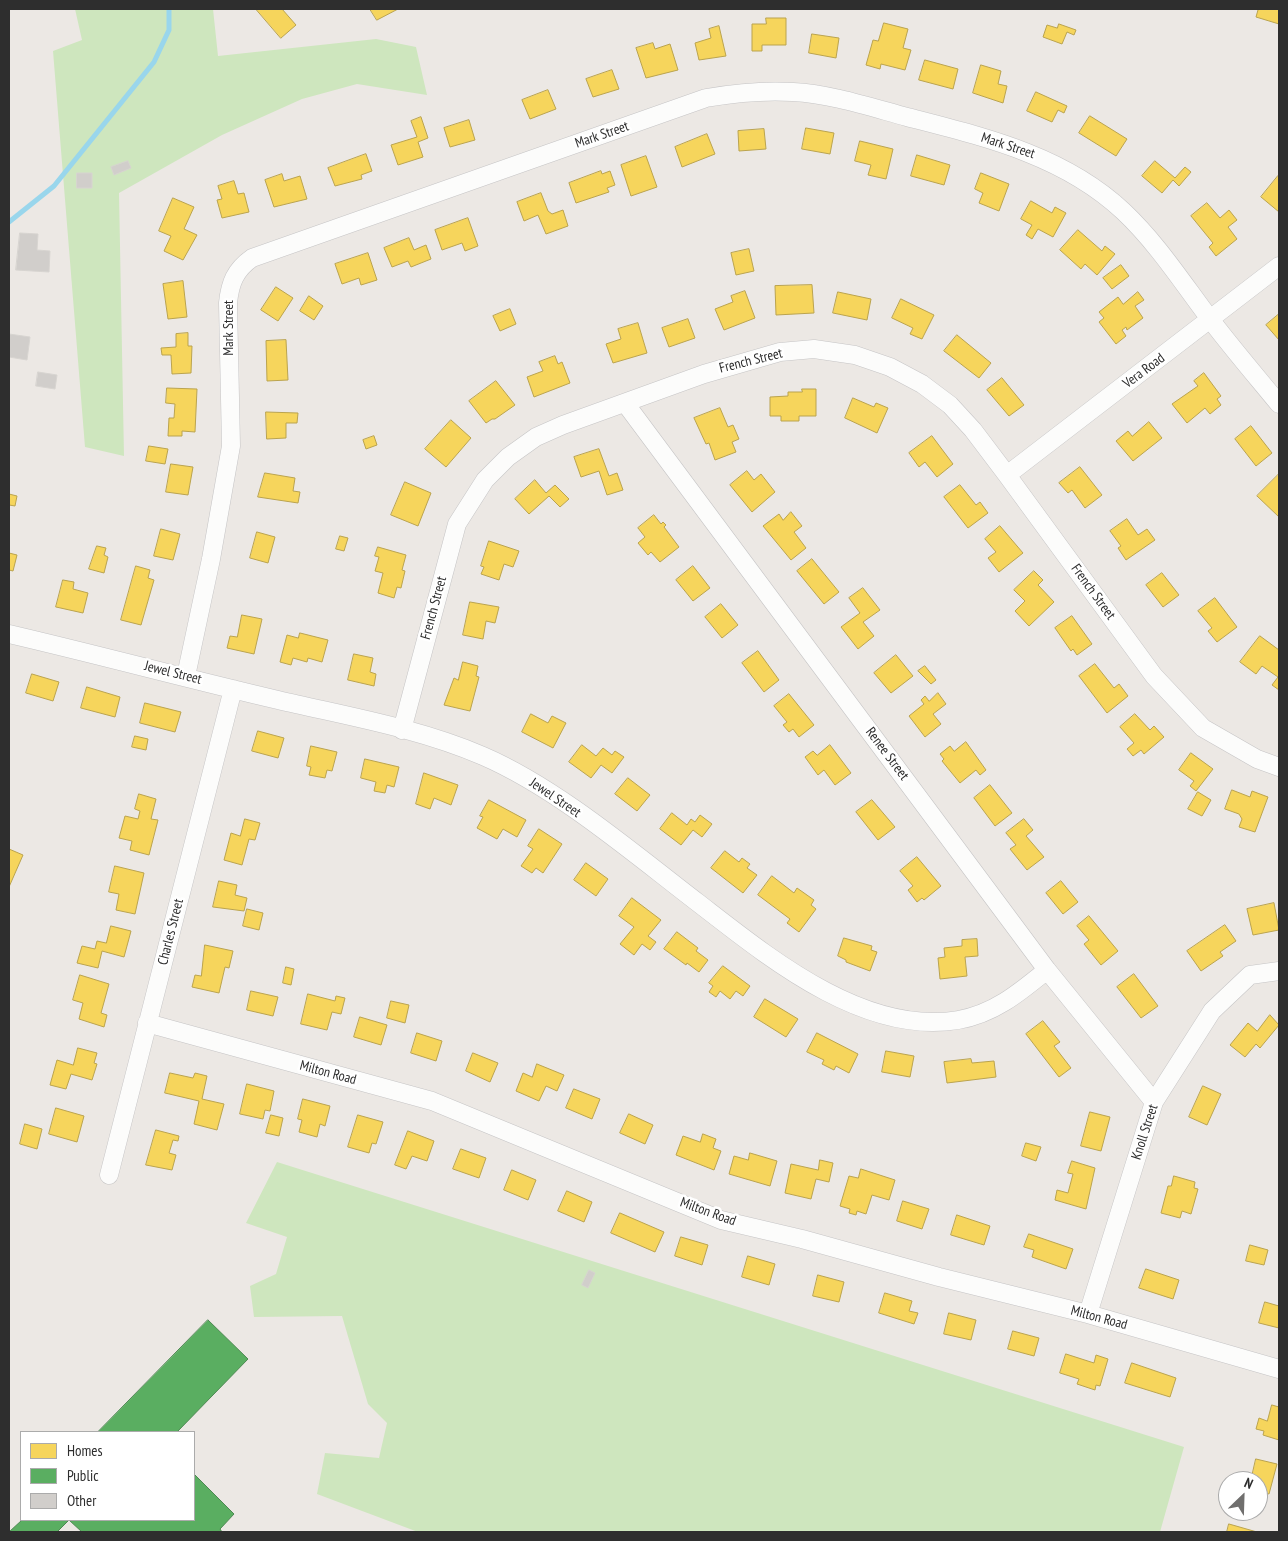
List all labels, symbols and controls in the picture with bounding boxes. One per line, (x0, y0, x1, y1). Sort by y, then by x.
street label: Mark Street (573, 118, 631, 152)
street label: Mark Street (979, 129, 1037, 163)
street label: Mark Street (221, 300, 237, 356)
street label: French Street (718, 345, 784, 377)
street label: Vera Road (1120, 350, 1168, 392)
street label: French Street (1067, 561, 1119, 623)
street label: French Street (418, 575, 450, 641)
street label: Jewel Street (143, 658, 203, 688)
street label: Renee Street (862, 724, 912, 784)
street label: Jewel Street (526, 775, 584, 821)
street label: Charles Street (155, 897, 187, 967)
street label: Milton Road (298, 1057, 358, 1089)
street label: Knoll Street (1128, 1102, 1162, 1162)
street label: Milton Road (678, 1194, 738, 1230)
street label: Milton Road (1069, 1302, 1129, 1334)
legend (20, 1431, 195, 1521)
text: Homes (67, 1441, 103, 1460)
text: Public (67, 1466, 98, 1485)
north arrow (1218, 1471, 1268, 1521)
text: N (1242, 1473, 1256, 1493)
text: Other (67, 1491, 96, 1510)

